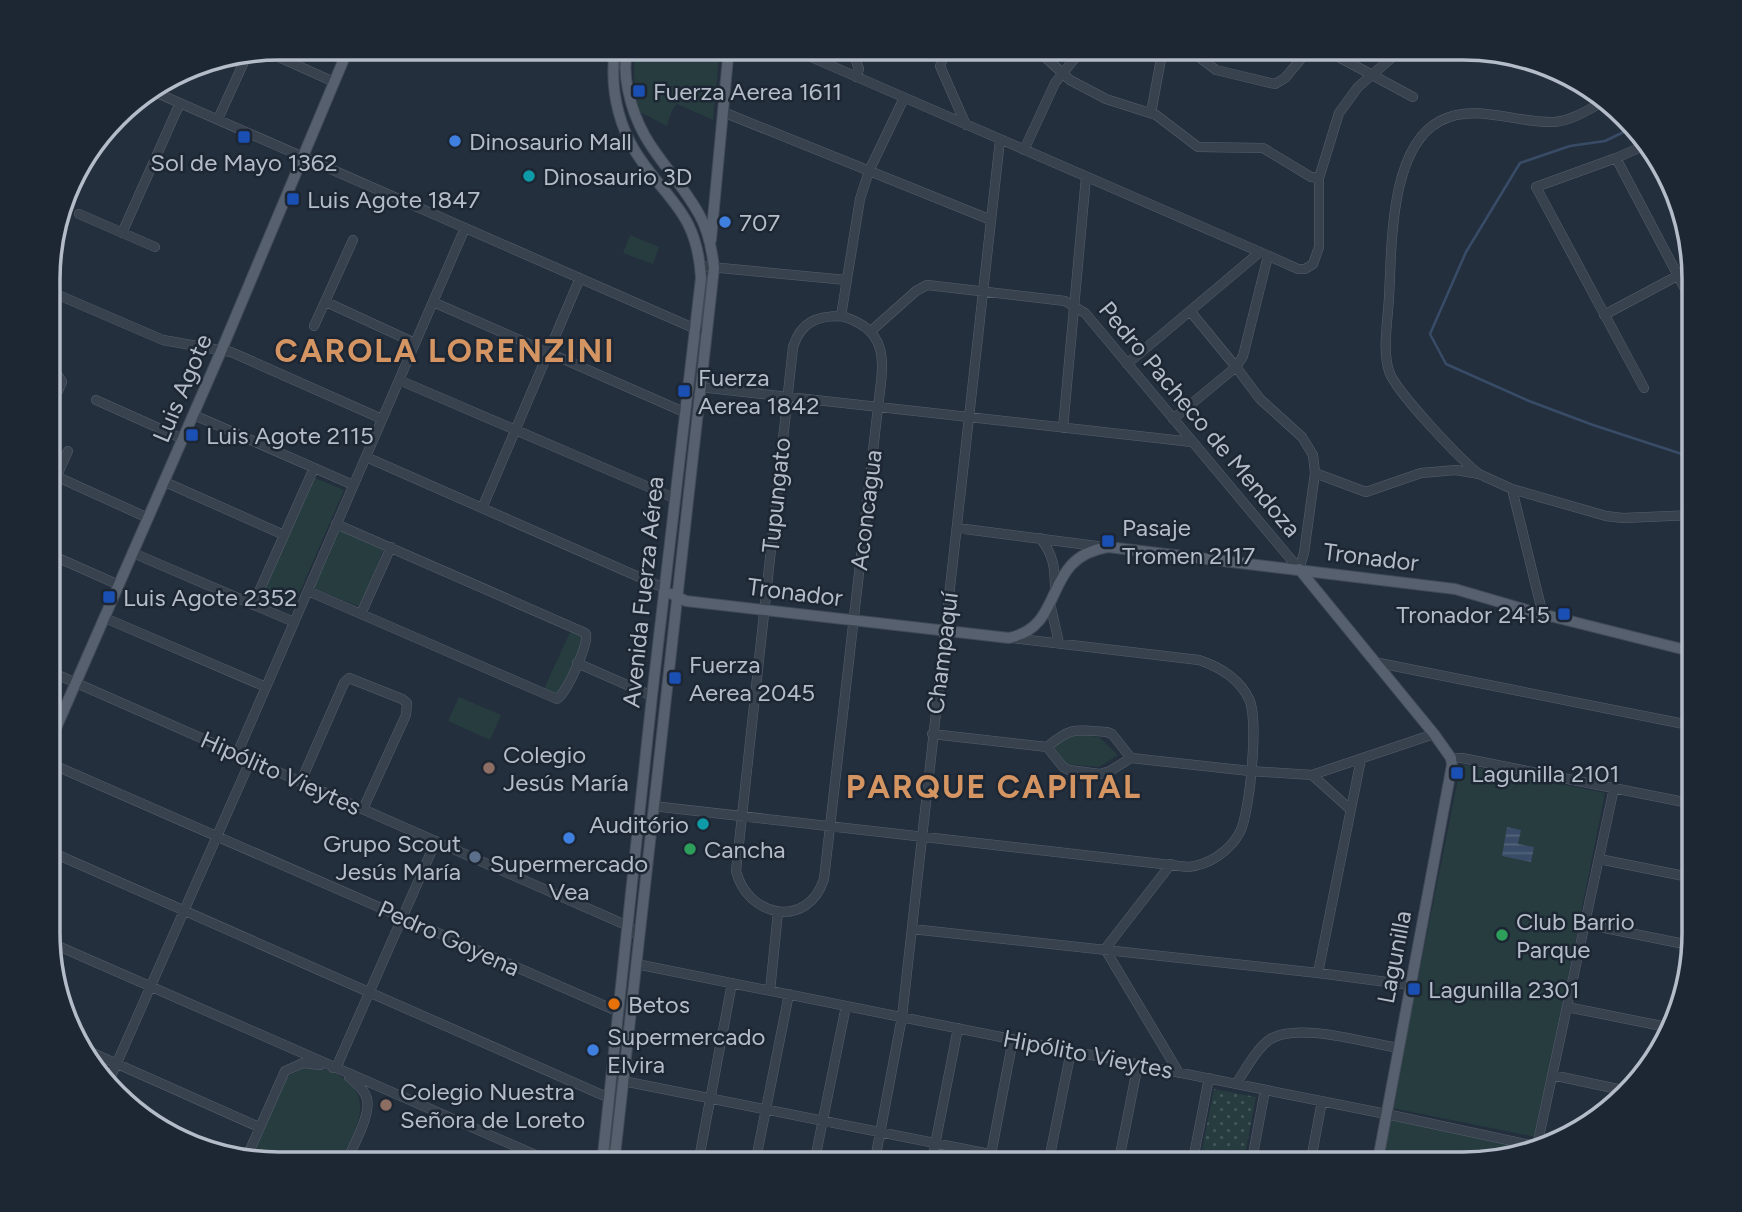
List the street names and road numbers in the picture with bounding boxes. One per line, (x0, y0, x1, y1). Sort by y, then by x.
street label: Pedro Pacheco de Mendoza (1093, 295, 1307, 543)
street label: Luis Agote (146, 330, 218, 446)
street label: Tupungato (756, 436, 796, 554)
street label: Aconcagua (844, 448, 888, 572)
street label: Avenida Fuerza Aérea (616, 475, 670, 709)
street label: Tronador (1322, 537, 1420, 577)
street label: Tronador (746, 572, 844, 612)
street label: Champaquí (920, 589, 964, 716)
street label: Hipólito Vieytes (196, 725, 366, 821)
street label: Pedro Goyena (374, 894, 524, 982)
street label: Lagunilla (1371, 908, 1417, 1006)
street label: Hipólito Vieytes (1001, 1023, 1175, 1085)

